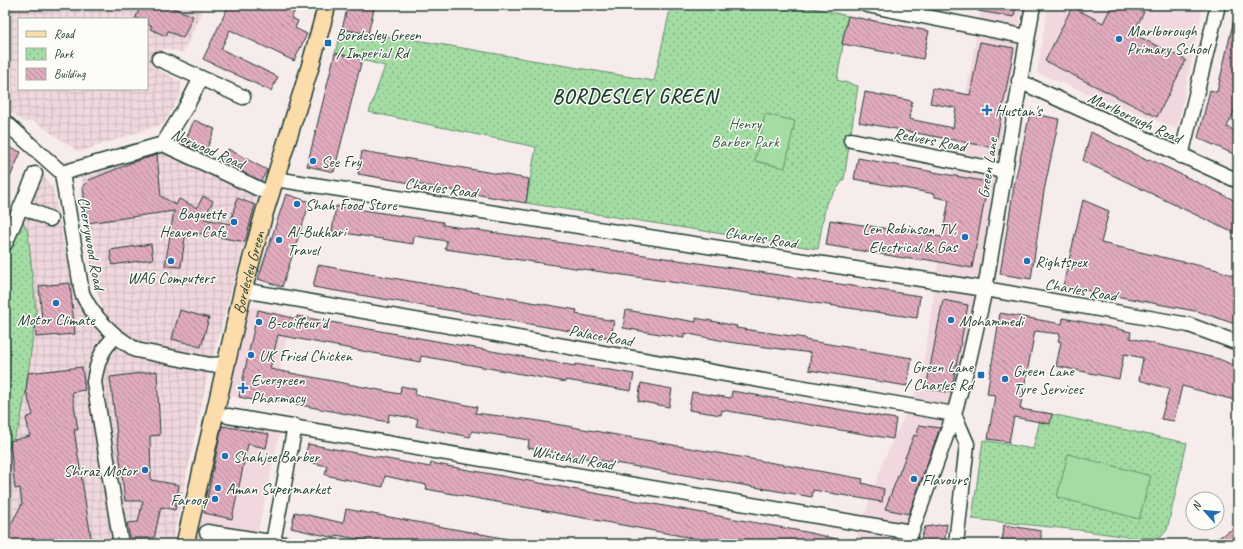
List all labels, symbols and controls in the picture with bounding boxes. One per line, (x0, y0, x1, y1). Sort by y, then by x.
legend (18, 18, 148, 90)
place label: Marlborough Primary School (1127, 21, 1213, 59)
place label: Bordesley Green / Imperial Rd (336, 25, 422, 63)
text: Road (54, 26, 76, 42)
marker: Marlborough Primary School (1114, 34, 1124, 44)
marker: Bordesley Green / Imperial Rd (323, 38, 333, 48)
text: Park (54, 46, 75, 62)
text: Building (54, 66, 86, 82)
district label: BORDESLEY GREEN (552, 84, 720, 109)
street label: Marlborough Road (1085, 88, 1187, 149)
place label: Hustan's (995, 101, 1043, 121)
marker: Hustan's (982, 105, 992, 115)
park label: Henry Barber Park (711, 114, 780, 152)
street label: Redvers Road (892, 123, 970, 157)
street label: Norwood Road (168, 124, 250, 175)
street label: Green Lane (973, 135, 1003, 200)
place label: See Fry (321, 152, 363, 172)
marker: See Fry (308, 156, 318, 166)
street label: Charles Road (404, 173, 481, 203)
street label: Cherrywood Road (73, 195, 109, 294)
place label: Shah Food Store (305, 195, 398, 215)
marker: Shah Food Store (292, 199, 302, 209)
place label: Baguette Heaven Cafe (159, 204, 228, 242)
marker: Baguette Heaven Cafe (229, 217, 239, 227)
place label: Len Robinson TV, Electrical & Gas (862, 219, 959, 257)
place label: Al-Bukhari Travel (287, 222, 348, 260)
street label: Charles Road (724, 222, 801, 254)
street label: Bordesley Green (229, 228, 270, 316)
marker: Len Robinson TV, Electrical & Gas (960, 232, 970, 242)
marker: Al-Bukhari Travel (274, 235, 284, 245)
place label: Rightspex (1035, 252, 1089, 272)
marker: WAG Computers (166, 256, 176, 266)
marker: Rightspex (1022, 256, 1032, 266)
place label: WAG Computers (128, 268, 216, 288)
street label: Charles Road (1043, 274, 1121, 307)
marker: Motor Climate (51, 298, 61, 308)
place label: Motor Climate (17, 310, 97, 330)
place label: Mohammedi (959, 311, 1025, 331)
place label: B-coiffeur'd (267, 313, 331, 333)
marker: Mohammedi (946, 315, 956, 325)
marker: B-coiffeur'd (254, 317, 264, 327)
street label: Palace Road (567, 321, 637, 352)
place label: UK Fried Chicken (259, 346, 353, 366)
marker: UK Fried Chicken (246, 350, 256, 360)
place label: Green Lane / Charles Rd (904, 357, 976, 395)
place label: Green Lane Tyre Services (1013, 361, 1085, 399)
place label: Evergreen Pharmacy (251, 370, 307, 408)
marker: Green Lane / Charles Rd (976, 370, 986, 380)
marker: Green Lane Tyre Services (1000, 374, 1010, 384)
marker: Evergreen Pharmacy (238, 383, 248, 393)
street label: Whitehall Road (530, 441, 618, 475)
place label: Shahjee Barber (233, 447, 321, 467)
marker: Shahjee Barber (220, 451, 230, 461)
place label: Shiraz Motor (64, 461, 138, 481)
marker: Shiraz Motor (140, 465, 150, 475)
place label: Flavours (922, 470, 969, 490)
marker: Flavours (909, 474, 919, 484)
place label: Aman Supermarket (226, 479, 332, 499)
marker: Aman Supermarket (213, 483, 223, 493)
place label: Farooq (170, 490, 209, 510)
north arrow (1185, 491, 1225, 531)
marker: Farooq (210, 494, 220, 504)
text: N (1188, 498, 1205, 513)

